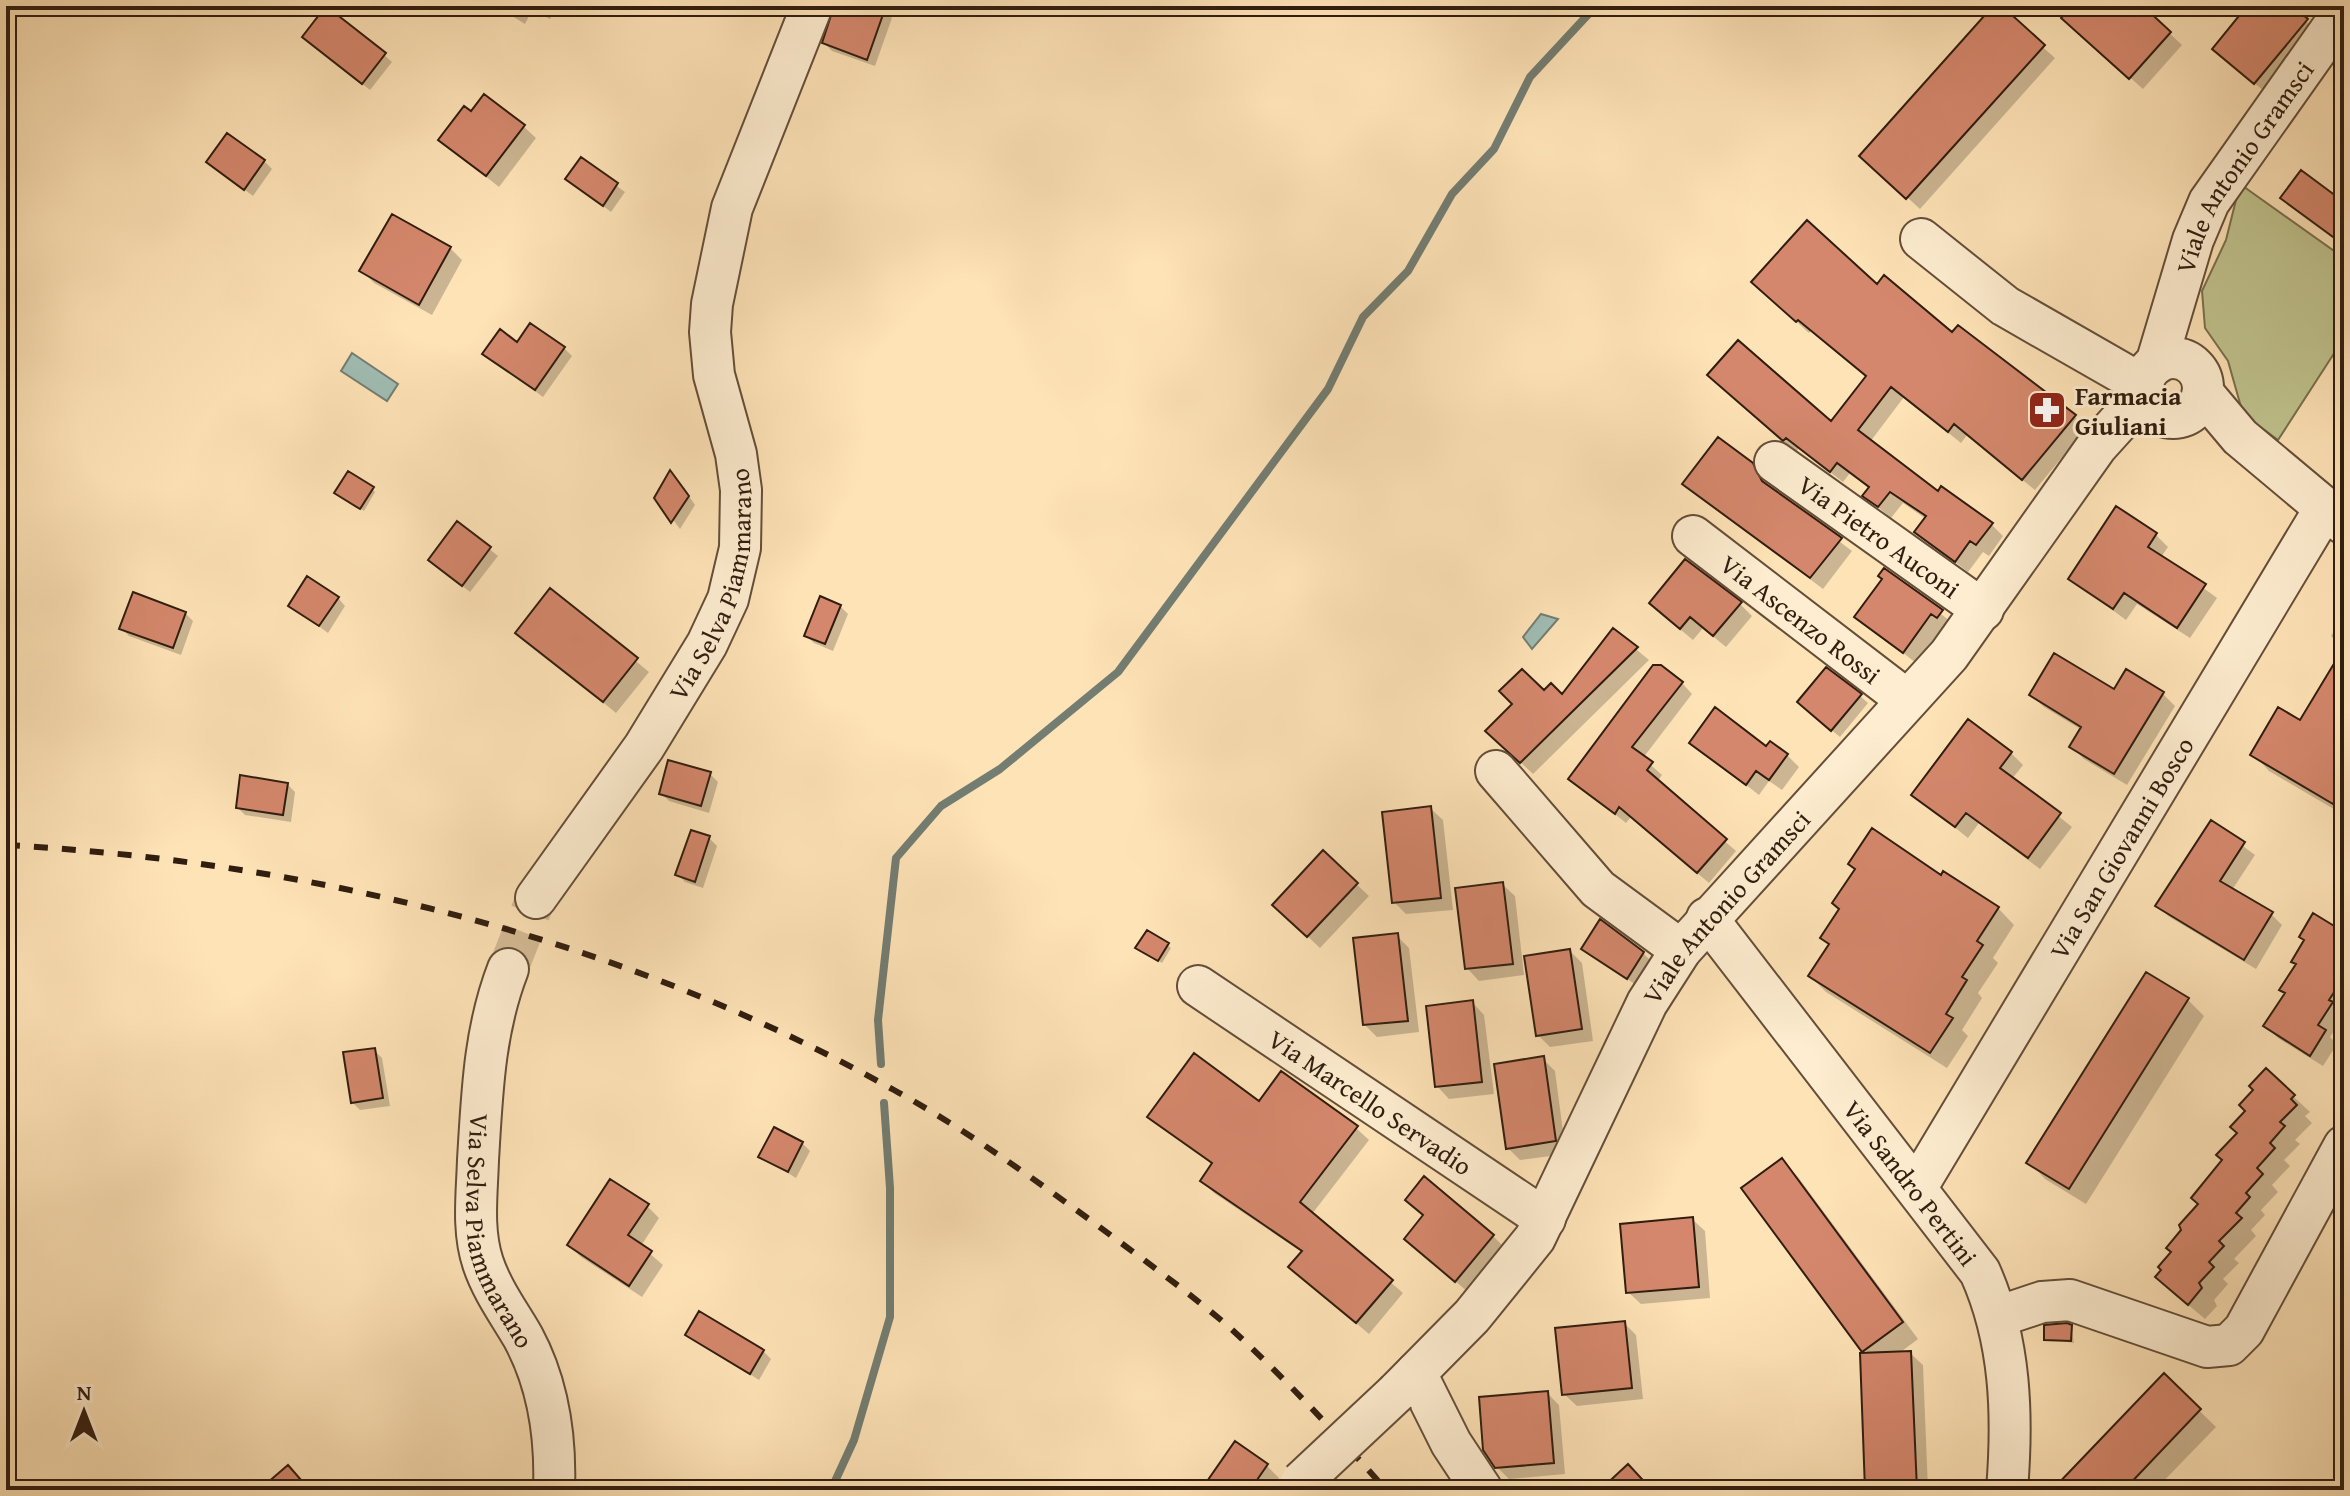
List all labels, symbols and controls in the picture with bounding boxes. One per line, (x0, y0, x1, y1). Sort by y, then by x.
street label: Viale Antonio Gramsci (2165, 52, 2323, 278)
place label: Farmacia Giuliani (2075, 376, 2182, 445)
pharmacy icon: Farmacia Giuliani (2026, 389, 2068, 431)
street label: Via Pietro Auconi (1790, 465, 1968, 607)
street label: Via Selva Piammarano (658, 466, 761, 707)
street label: Via Ascenzo Rossi (1712, 544, 1890, 693)
street label: Via San Giovanni Bosco (2039, 729, 2203, 966)
street label: Viale Antonio Gramsci (1632, 801, 1819, 1011)
street label: Via Marcello Servadio (1261, 1019, 1481, 1185)
street label: Via Sandro Pertini (1834, 1091, 1988, 1274)
street label: Via Selva Piammarano (456, 1113, 545, 1355)
north arrow (44, 1372, 124, 1452)
text: N (77, 1376, 92, 1408)

